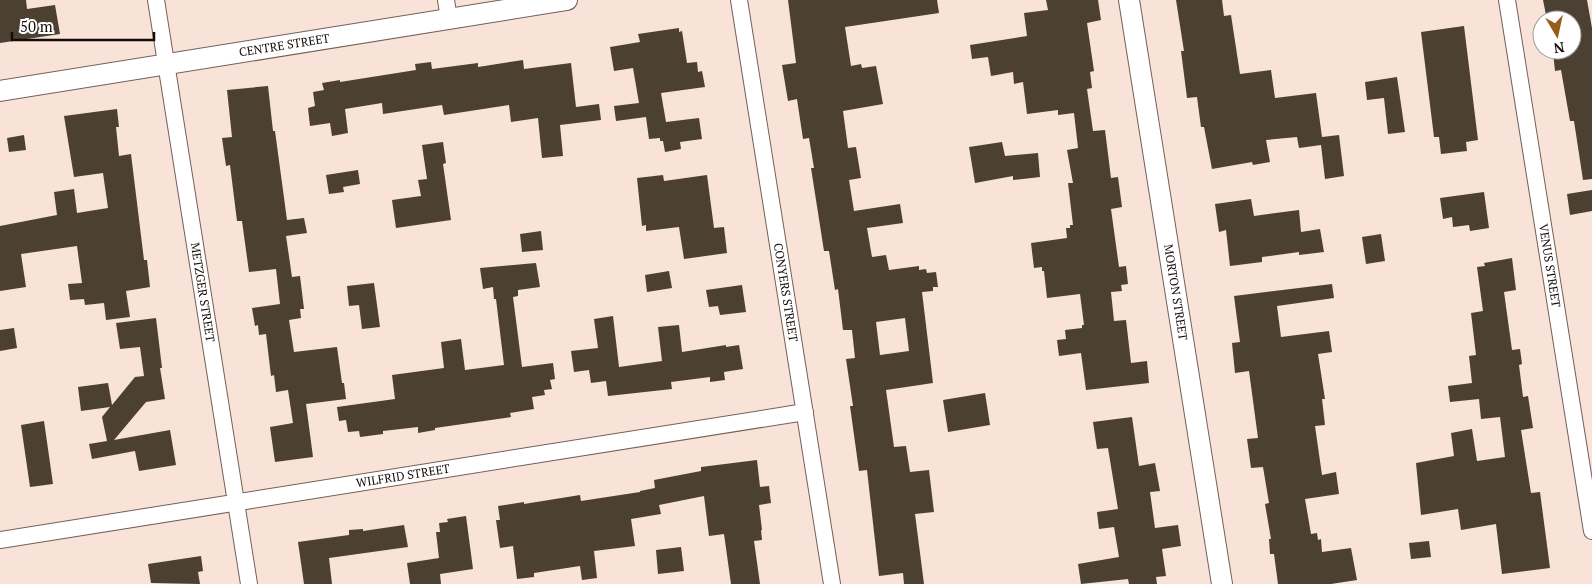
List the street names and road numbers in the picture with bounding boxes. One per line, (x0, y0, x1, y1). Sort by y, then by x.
street label: CENTRE STREET (238, 30, 331, 60)
street label: VENUS STREET (1536, 223, 1564, 309)
street label: METZGER STREET (188, 241, 218, 344)
street label: CONYERS STREET (771, 242, 801, 343)
street label: MORTON STREET (1161, 243, 1191, 342)
street label: WILFRID STREET (355, 460, 451, 490)

